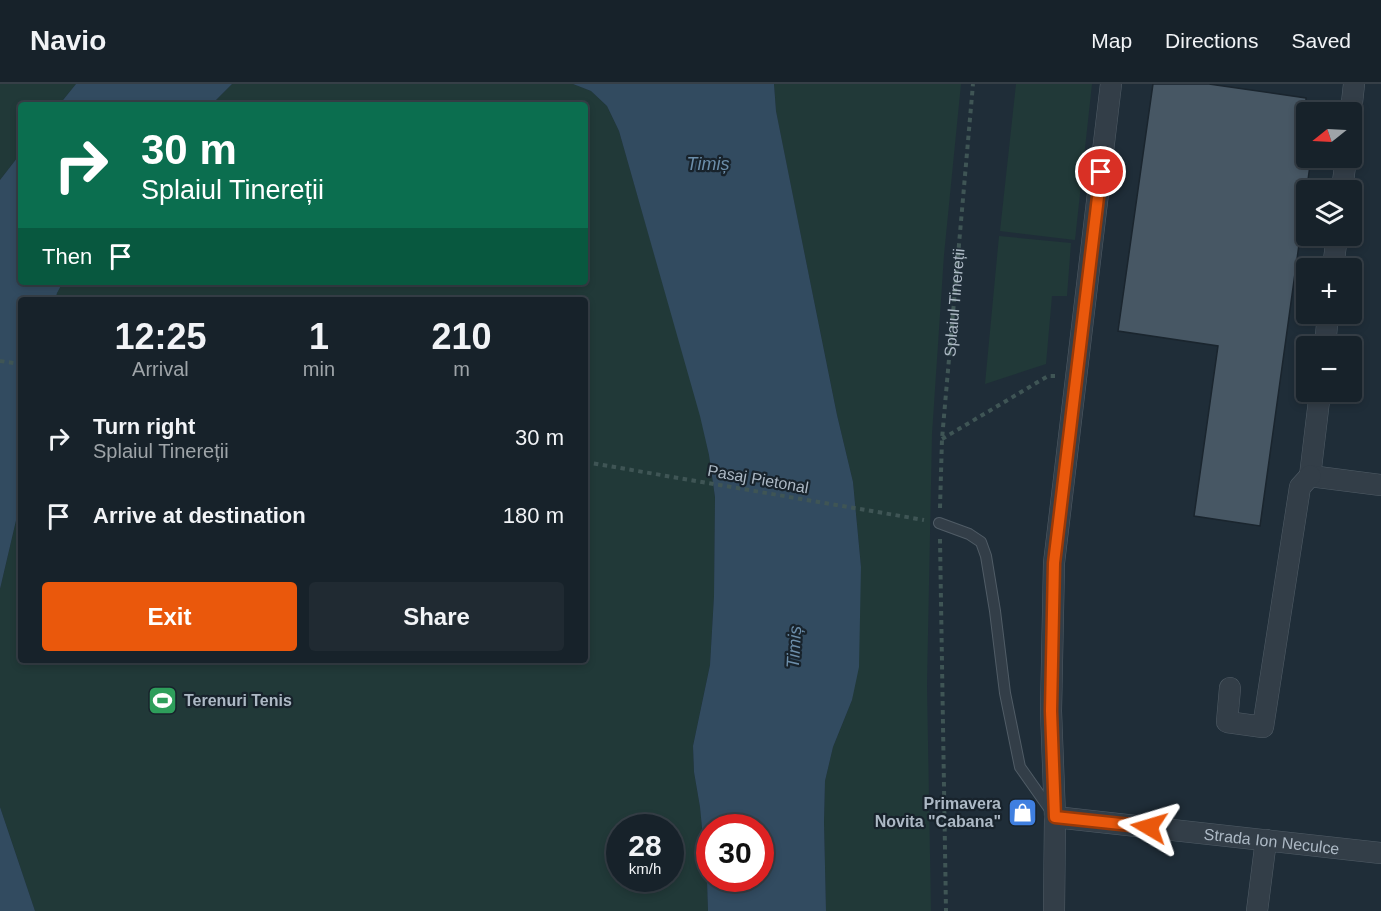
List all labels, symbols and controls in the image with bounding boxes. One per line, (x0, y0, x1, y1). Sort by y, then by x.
text: Navio (30, 25, 106, 56)
text: Map (1091, 29, 1132, 52)
text: Directions (1165, 29, 1258, 52)
text: Saved (1291, 29, 1351, 52)
north arrow (1296, 102, 1362, 168)
map controls (1296, 102, 1362, 402)
icon: right (42, 126, 120, 204)
text: 30 m (141, 126, 237, 173)
pin (1075, 146, 1126, 197)
water label: Timiș (687, 154, 729, 174)
icon: arrive (1084, 155, 1117, 188)
text: Splaiul Tinereții (141, 175, 324, 205)
button: layers (1296, 180, 1362, 246)
icon: arrive (104, 240, 137, 273)
text: Then (42, 244, 92, 269)
street label: Splaiul Tinereții (941, 248, 967, 357)
button: + (1296, 258, 1362, 324)
text: 12:25 (114, 316, 206, 357)
text: 1 (309, 316, 329, 357)
text: 210 (431, 316, 492, 357)
button: − (1296, 336, 1362, 402)
text: Arrival (132, 358, 189, 380)
text: min (303, 358, 335, 380)
text: m (453, 358, 470, 380)
text: Turn right (93, 414, 195, 439)
icon: right (42, 422, 75, 455)
text: 30 m (515, 425, 564, 450)
text: Splaiul Tinereții (93, 440, 229, 462)
street label: Pasaj Pietonal (706, 462, 810, 496)
icon: arrive (42, 500, 75, 533)
text: Arrive at destination (93, 503, 306, 528)
text: 180 m (503, 503, 564, 528)
button: Exit (42, 582, 297, 651)
button: Share (309, 582, 564, 651)
water label: Timiș (783, 625, 805, 669)
sports icon: Terenuri Tenis (147, 684, 179, 716)
place label: Terenuri Tenis (184, 692, 292, 709)
place label: Primavera Novita "Cabana" (875, 795, 1001, 830)
position arrow (1117, 795, 1181, 859)
shop icon: Primavera Novita "Cabana" (1006, 796, 1038, 828)
speed limit sign: 30 (696, 814, 774, 892)
street label: Strada Ion Neculce (1203, 825, 1340, 857)
text: 28 (628, 829, 662, 862)
text: km/h (629, 860, 661, 877)

